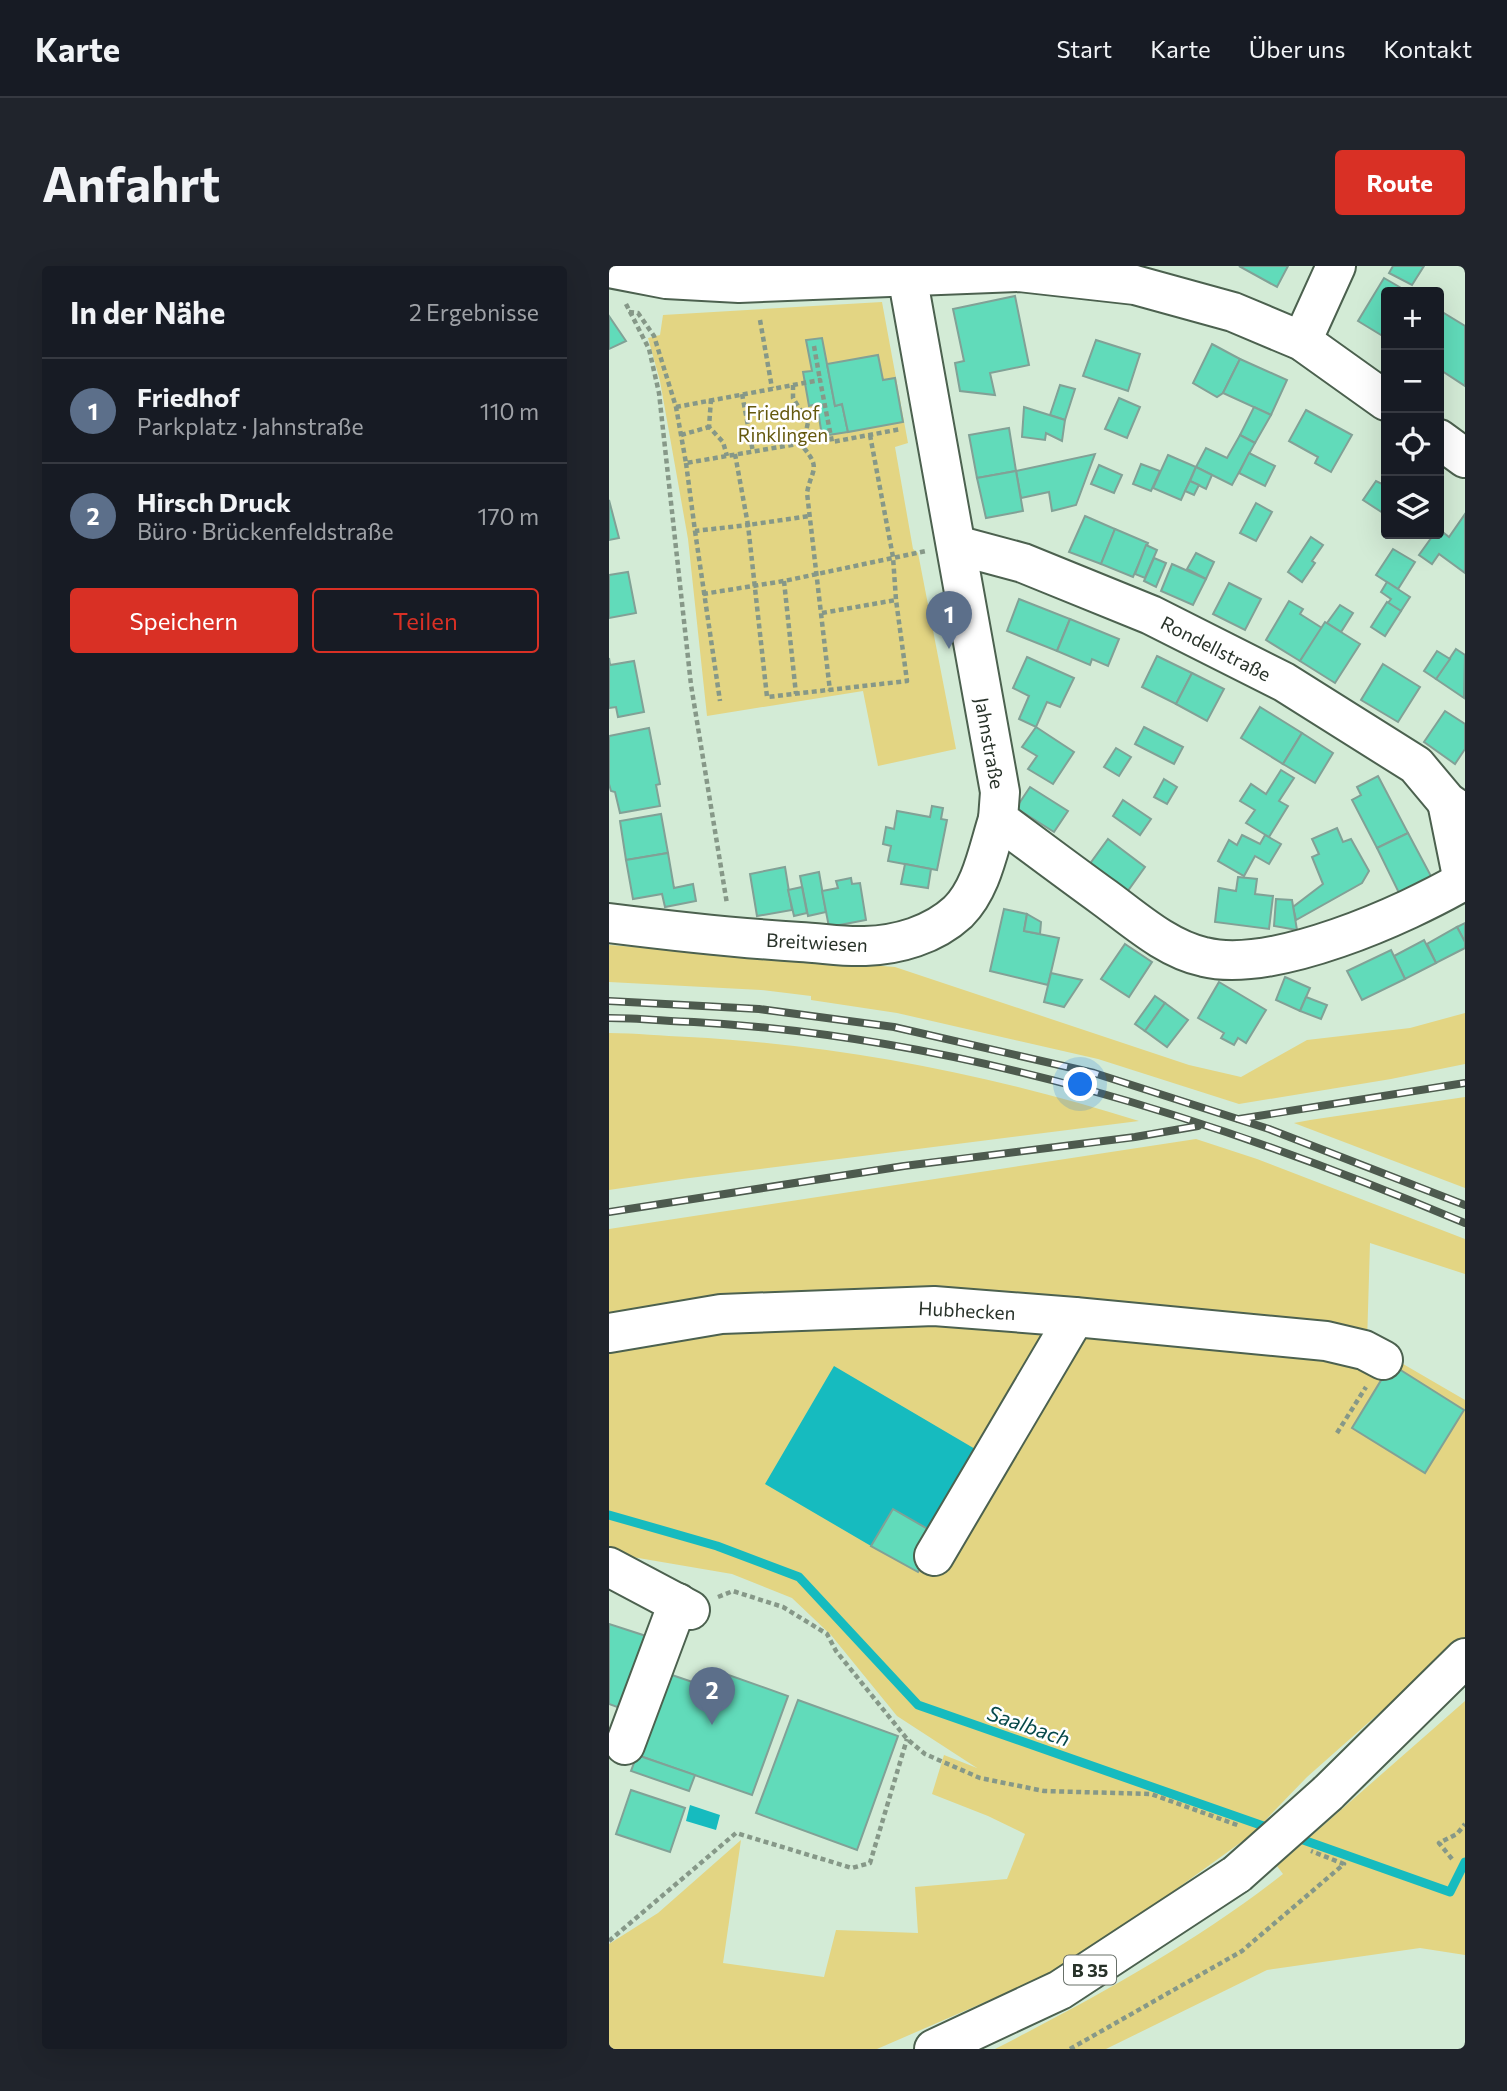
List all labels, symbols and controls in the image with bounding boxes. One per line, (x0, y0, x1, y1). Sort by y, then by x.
text: Karte (35, 28, 120, 69)
text: Start (1057, 34, 1112, 63)
text: Karte (1150, 34, 1211, 63)
text: Über uns (1249, 34, 1345, 63)
text: Kontakt (1383, 34, 1472, 63)
button: Route (1335, 150, 1465, 215)
text: Anfahrt (42, 152, 220, 212)
map controls (1381, 287, 1444, 539)
button: + (1381, 287, 1444, 350)
text: In der Nähe (70, 293, 225, 330)
text: 2 Ergebnisse (409, 298, 539, 326)
button: − (1381, 350, 1444, 413)
text: Friedhof (137, 381, 240, 412)
text: 1 (88, 397, 98, 425)
text: 110 m (480, 397, 539, 425)
park label: Friedhof Rinklingen (738, 401, 828, 446)
text: Parkplatz · Jahnstraße (137, 412, 364, 440)
button: locate (1381, 413, 1444, 476)
button: layers (1381, 476, 1444, 539)
text: Hirsch Druck (137, 486, 291, 517)
text: 2 (86, 502, 100, 530)
text: 170 m (478, 502, 539, 530)
text: Büro · Brückenfeldstraße (137, 517, 394, 545)
button: Speichern (70, 588, 298, 653)
button: Teilen (312, 588, 539, 653)
pin: 1 (926, 591, 972, 649)
street label: Rondellstraße (1157, 610, 1275, 686)
street label: Jahnstraße (971, 695, 1009, 791)
street label: Breitwiesen (766, 928, 868, 956)
your location (1063, 1067, 1097, 1101)
street label: Hubhecken (918, 1296, 1016, 1324)
pin: 2 (689, 1667, 735, 1725)
water label: Saalbach (985, 1699, 1073, 1751)
road number: B 35 (1064, 1955, 1116, 1984)

